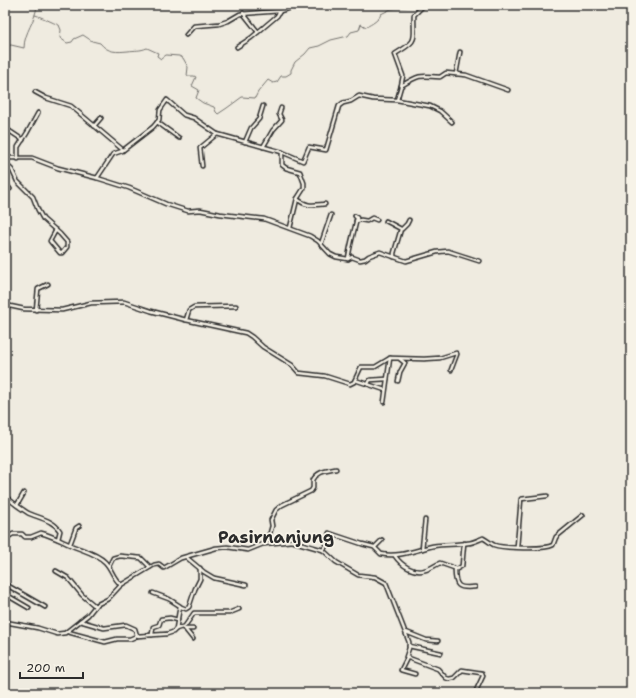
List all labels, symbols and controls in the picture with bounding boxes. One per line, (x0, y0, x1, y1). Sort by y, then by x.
district label: Pasirnanjung (218, 526, 334, 548)
scale bar (20, 654, 83, 680)
text: 200 m (26, 660, 65, 676)

